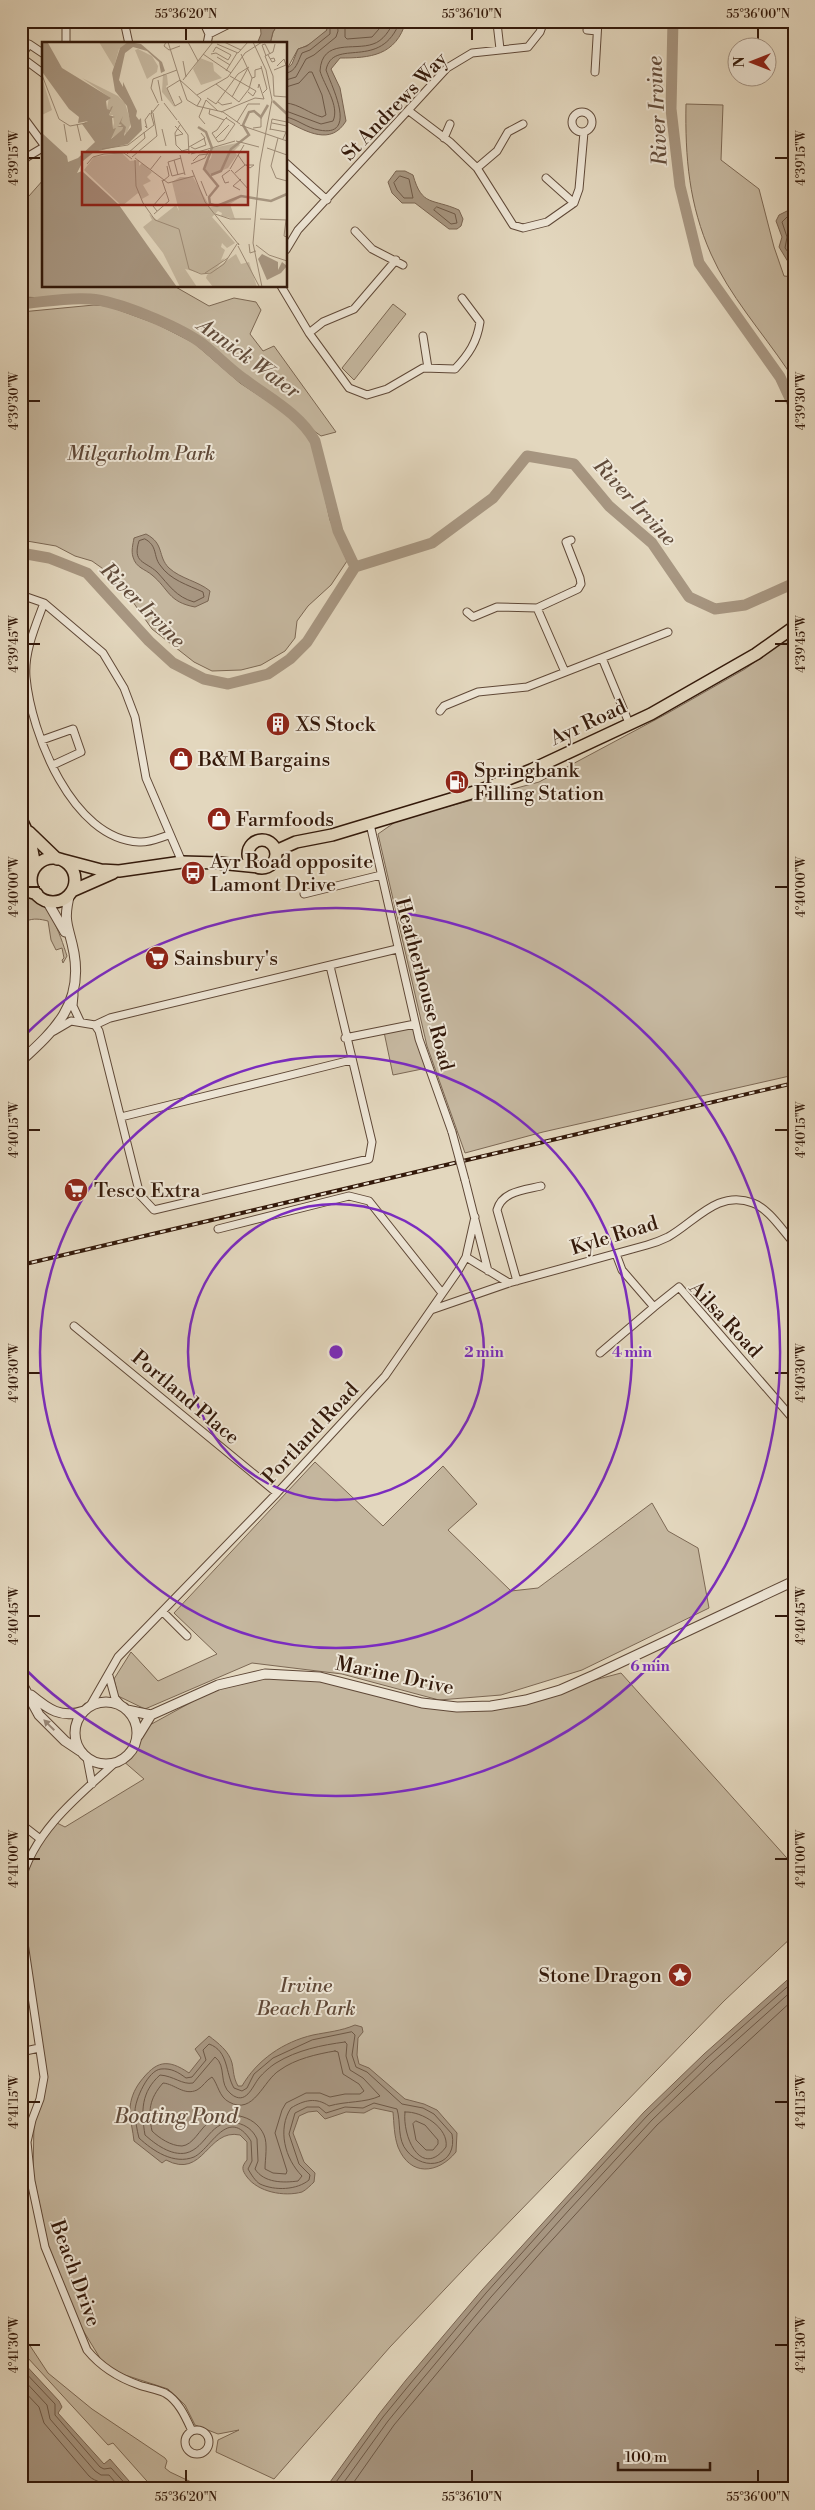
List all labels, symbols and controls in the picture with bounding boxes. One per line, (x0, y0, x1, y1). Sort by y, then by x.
text: 55°36'20"N (155, 7, 217, 22)
text: 55°36'10"N (442, 7, 502, 22)
text: 55°36'00"N (726, 7, 790, 22)
north arrow (728, 38, 778, 88)
inset map (42, 42, 288, 288)
street label: St Andrews Way (337, 47, 453, 167)
water label: River Irvine (642, 55, 674, 168)
text: N (731, 56, 749, 68)
text: 4°39'15"W (7, 129, 22, 186)
text: 4°39'15"W (794, 129, 809, 186)
water label: Annick Water (190, 312, 306, 405)
text: 4°39'30"W (7, 371, 22, 430)
text: 4°39'30"W (794, 371, 809, 430)
park label: Milgarholm Park (67, 442, 215, 467)
water label: River Irvine (587, 453, 681, 552)
water label: River Irvine (94, 557, 191, 654)
text: 4°39'45"W (7, 614, 22, 673)
text: 4°39'45"W (794, 614, 809, 673)
street label: Ayr Road (546, 695, 631, 752)
building icon: XS Stock (265, 711, 291, 737)
place label: XS Stock (295, 713, 377, 738)
shop icon: B&M Bargains (168, 746, 194, 772)
place label: B&M Bargains (197, 748, 330, 773)
place label: Springbank Filling Station (474, 759, 604, 807)
fuel station icon: Springbank Filling Station (444, 769, 470, 795)
shop icon: Farmfoods (206, 806, 232, 832)
place label: Farmfoods (236, 808, 334, 833)
place label: Ayr Road opposite Lamont Drive (209, 850, 373, 898)
text: 4°40'00"W (7, 855, 22, 917)
text: 4°40'00"W (794, 855, 809, 917)
bus stop icon: Ayr Road opposite Lamont Drive (180, 860, 206, 886)
street label: Heatherhouse Road (388, 895, 459, 1074)
supermarket icon: Sainsbury's (144, 945, 170, 971)
place label: Sainsbury's (174, 947, 278, 972)
text: 4°40'15"W (7, 1101, 22, 1158)
text: 4°40'15"W (794, 1101, 809, 1158)
supermarket icon: Tesco Extra (63, 1177, 89, 1203)
place label: Tesco Extra (94, 1179, 201, 1204)
street label: Kyle Road (568, 1211, 662, 1262)
street label: Ailsa Road (682, 1276, 767, 1364)
text: 4°40'30"W (7, 1342, 22, 1403)
text: 4°40'30"W (794, 1342, 809, 1403)
centre of rings (327, 1343, 345, 1361)
text: 2 min (464, 1343, 504, 1362)
text: 4 min (612, 1343, 653, 1362)
street label: Portland Place (126, 1346, 244, 1451)
street label: Portland Road (258, 1378, 365, 1490)
text: 4°40'45"W (7, 1586, 22, 1645)
text: 4°40'45"W (794, 1586, 809, 1645)
street label: Marine Drive (333, 1652, 456, 1701)
text: 6 min (630, 1657, 671, 1676)
one-way arrow (43, 1719, 55, 1731)
text: 4°41'00"W (7, 1829, 22, 1888)
text: 4°41'00"W (794, 1829, 809, 1888)
place icon: Stone Dragon (667, 1962, 693, 1988)
place label: Stone Dragon (539, 1964, 662, 1989)
park label: Irvine Beach Park (255, 1974, 356, 2022)
text: 4°41'15"W (7, 2074, 22, 2129)
text: 4°41'15"W (794, 2074, 809, 2129)
water label: Boating Pond (113, 2104, 239, 2130)
street label: Beach Drive (43, 2216, 105, 2330)
text: 4°41'30"W (7, 2316, 22, 2373)
text: 4°41'30"W (794, 2316, 809, 2373)
scale bar (618, 2440, 710, 2472)
text: 100 m (625, 2448, 667, 2467)
text: 55°36'20"N (155, 2490, 217, 2505)
text: 55°36'10"N (442, 2490, 502, 2505)
text: 55°36'00"N (726, 2490, 790, 2505)

